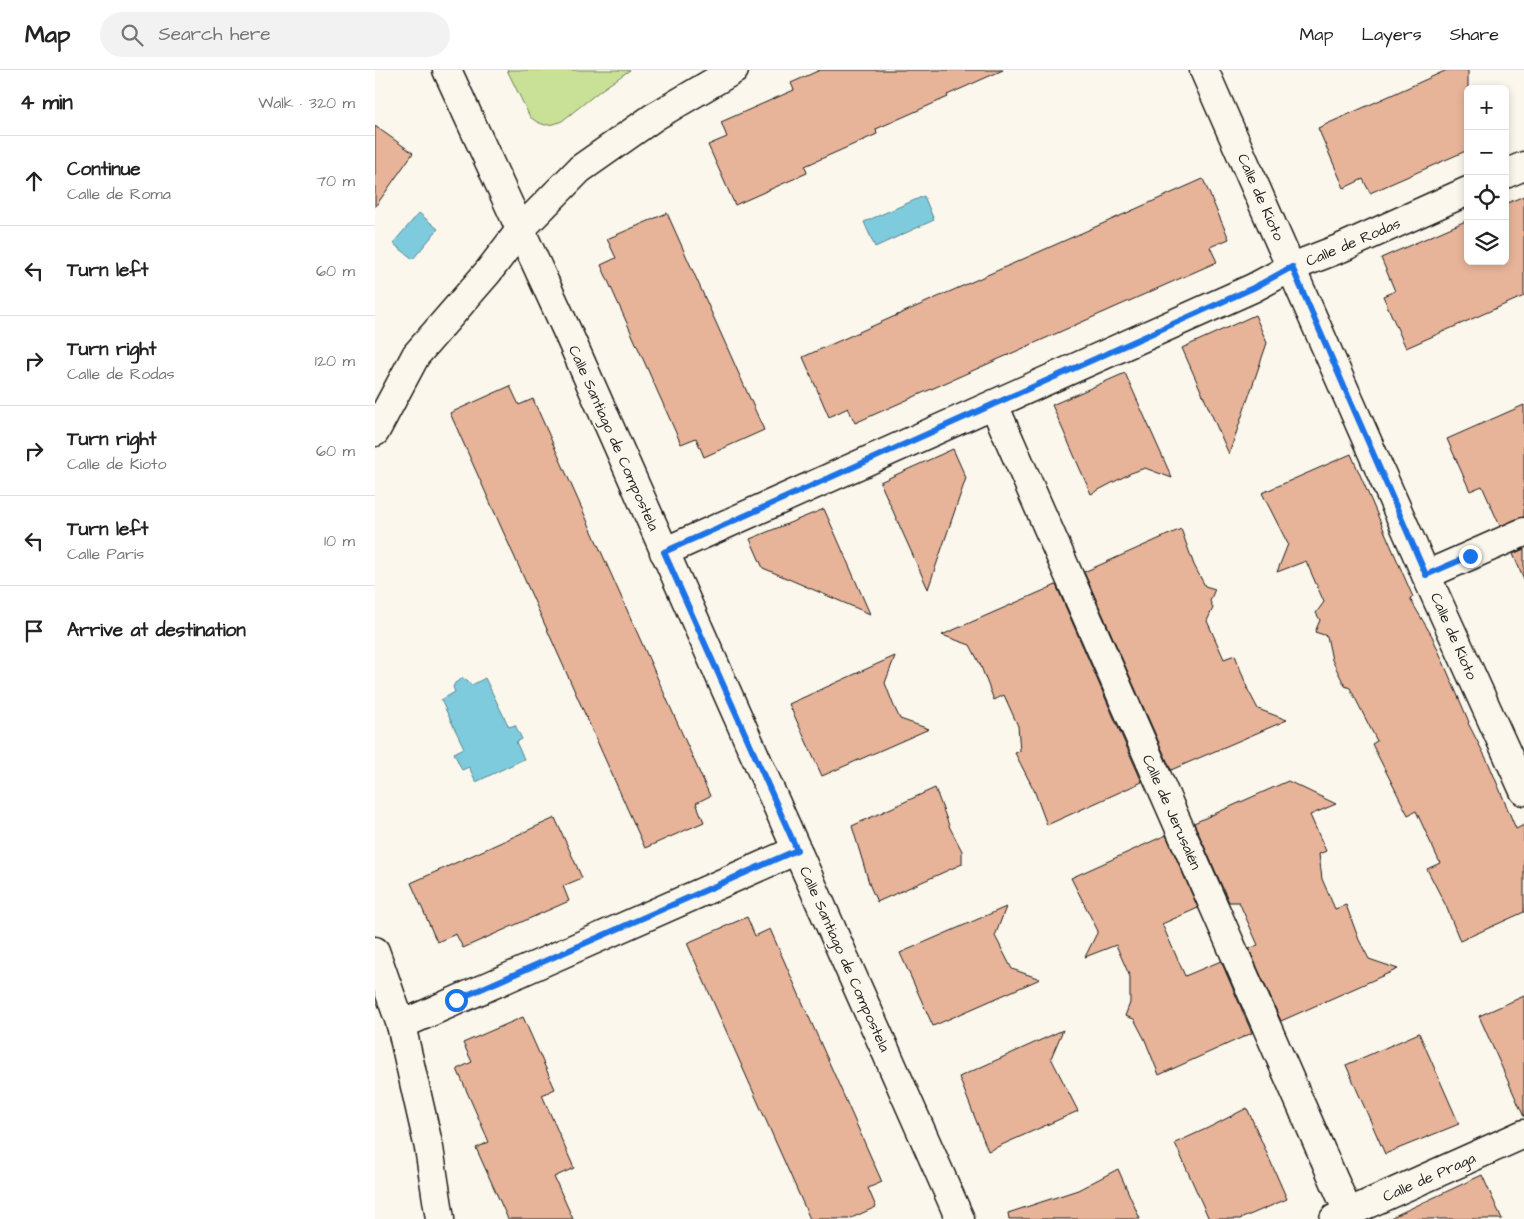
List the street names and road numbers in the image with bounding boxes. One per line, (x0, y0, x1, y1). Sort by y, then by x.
street label: Calle de Kioto (1232, 150, 1289, 245)
street label: Calle de Rodas (1303, 213, 1404, 272)
street label: Calle Santiago de Compostela (562, 342, 664, 535)
street label: Calle de Kioto (1425, 589, 1482, 684)
street label: Calle de Jerusalén (1137, 751, 1207, 874)
street label: Calle Santiago de Compostela (793, 863, 895, 1056)
street label: Calle de Praga (1379, 1147, 1480, 1208)

